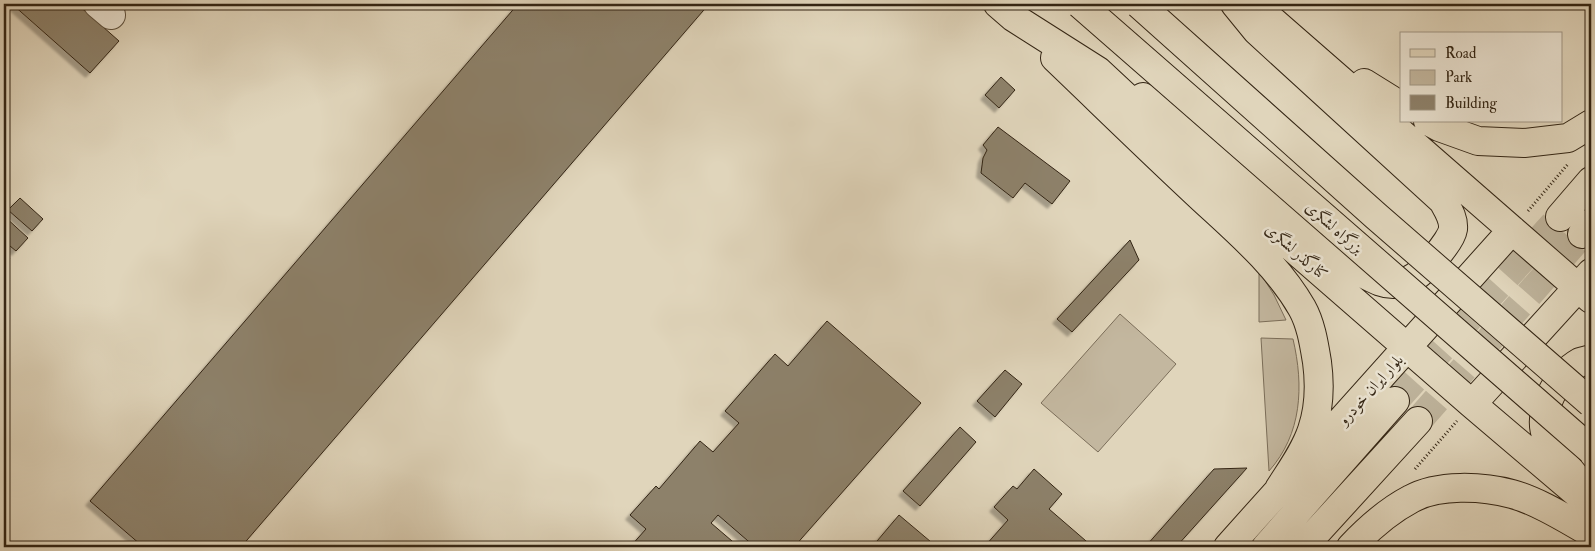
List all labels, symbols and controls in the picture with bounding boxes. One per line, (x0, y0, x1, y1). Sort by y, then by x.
legend (1400, 32, 1562, 122)
text: Road (1445, 44, 1477, 63)
text: Park (1445, 68, 1472, 87)
text: Building (1445, 94, 1497, 113)
street label: بزرگراه لشگری (1301, 196, 1368, 258)
street label: کنارگذر لشگری (1261, 218, 1333, 284)
street label: بلوار ایران خودرو (1332, 350, 1408, 431)

